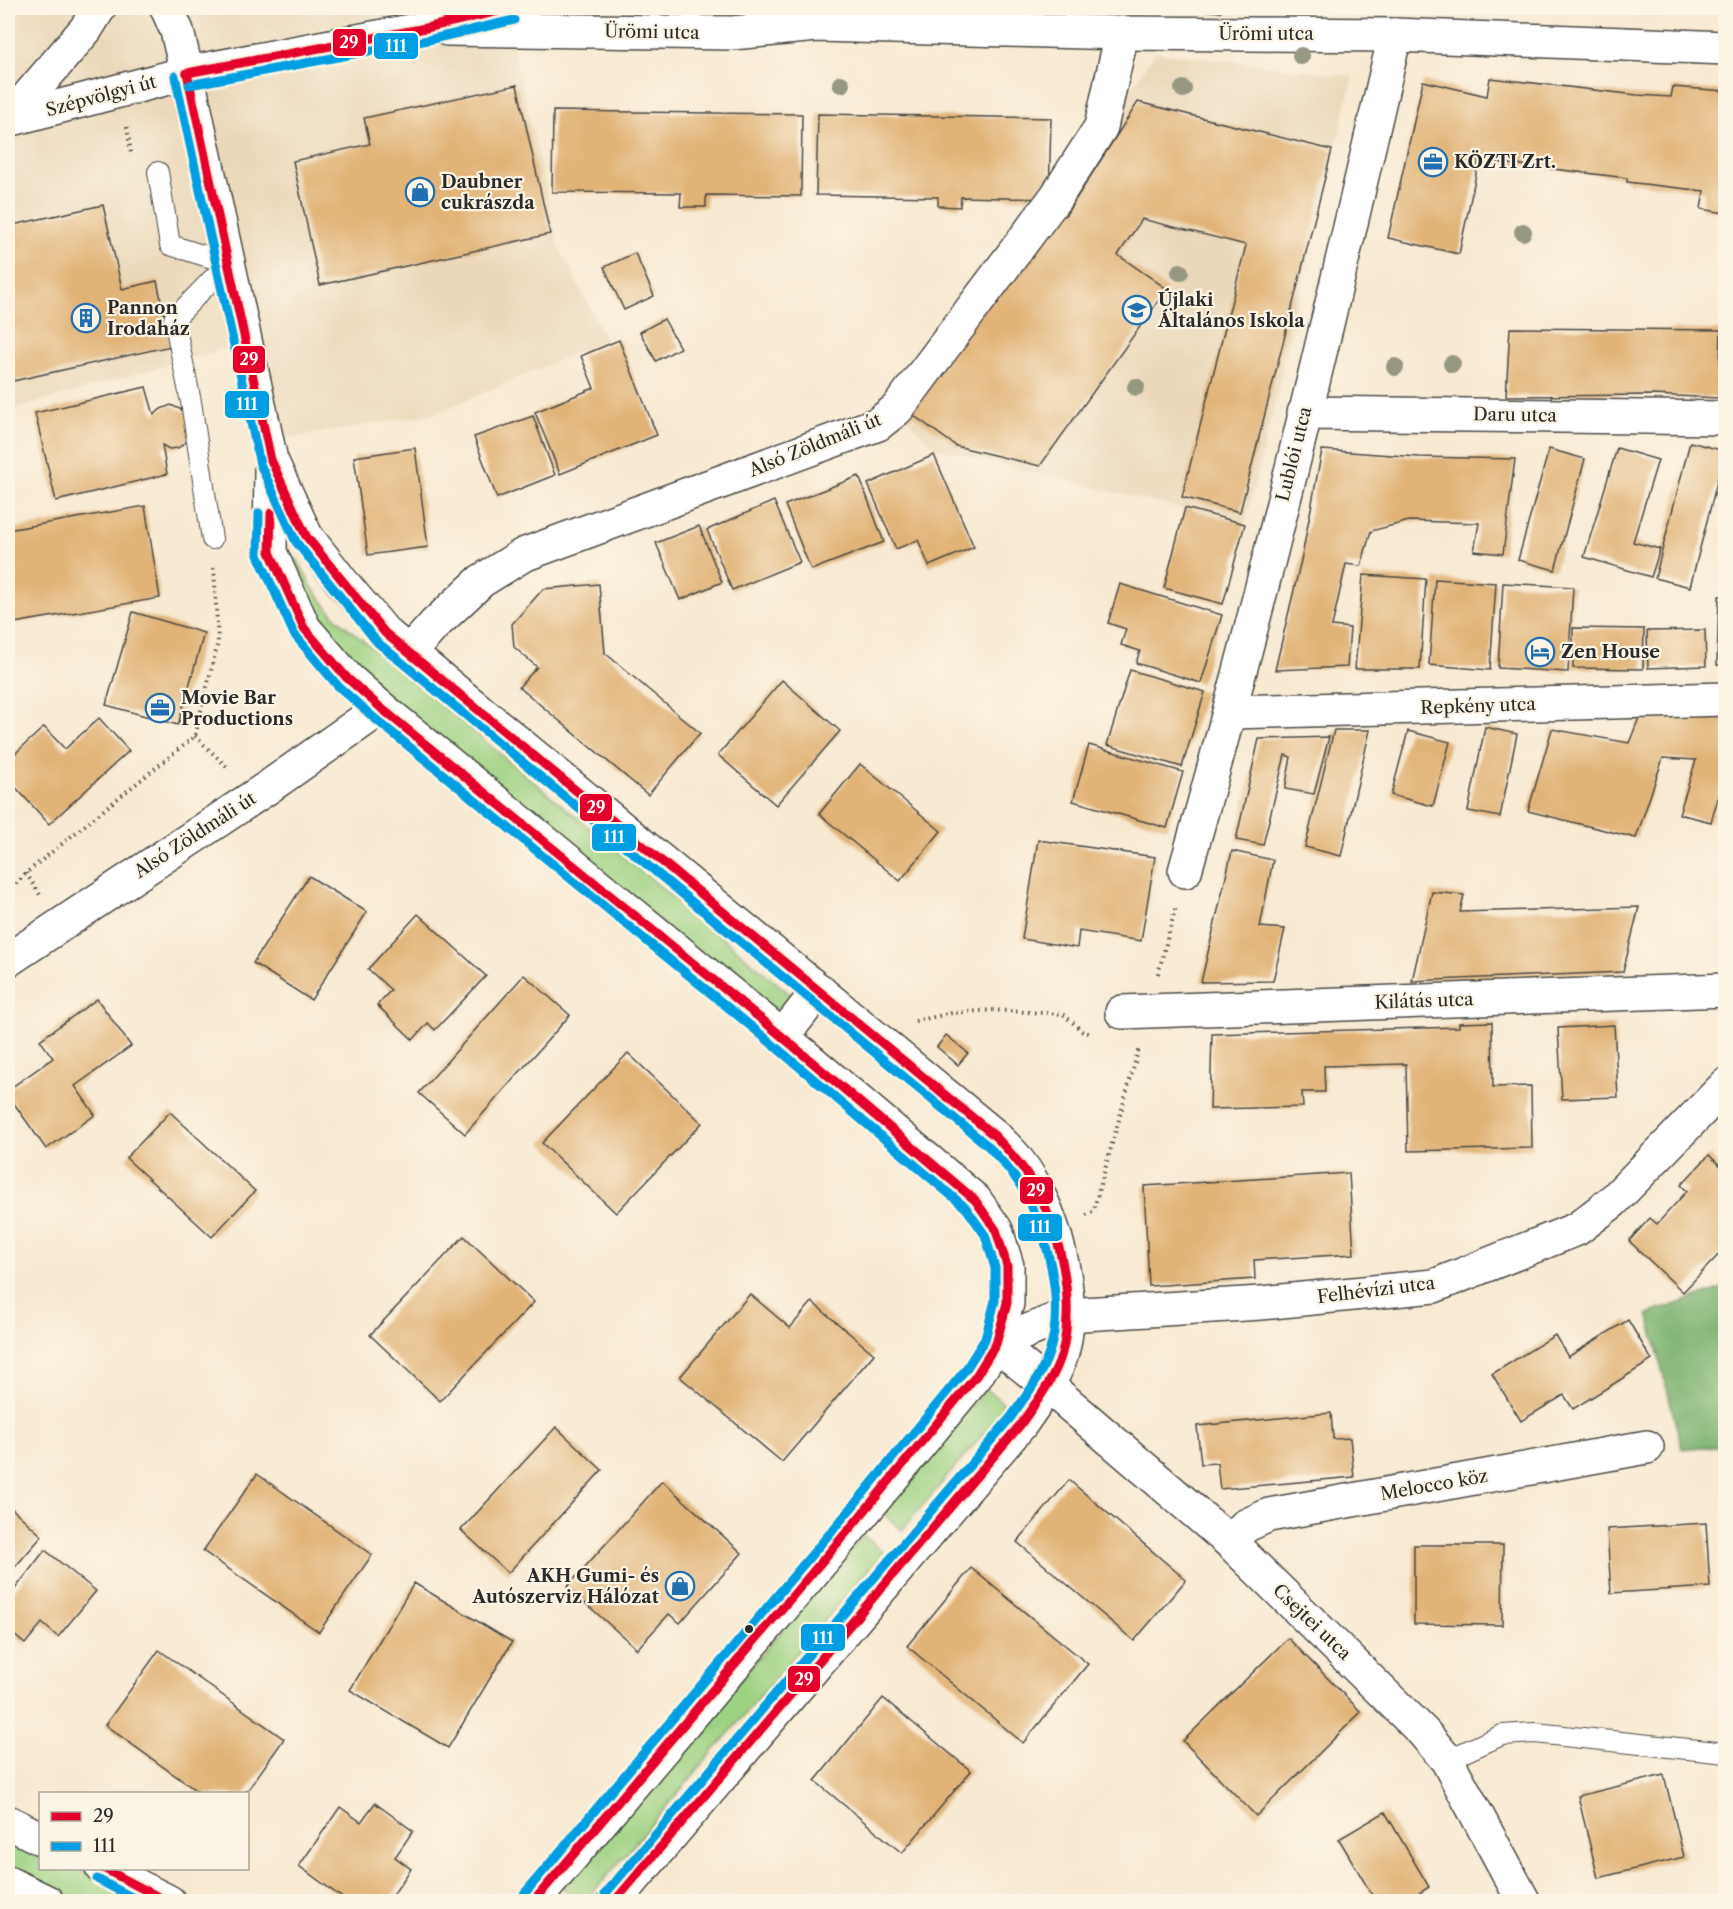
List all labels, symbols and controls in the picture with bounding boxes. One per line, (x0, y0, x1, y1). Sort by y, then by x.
street label: Ürömi utca (604, 19, 700, 44)
street label: Ürömi utca (1218, 22, 1314, 45)
line badge: 29 (332, 28, 367, 57)
text: 29 (340, 32, 359, 52)
line badge: 111 (373, 32, 419, 60)
text: 111 (385, 36, 408, 56)
street label: Szépvölgyi út (43, 71, 159, 121)
office icon: KÖZTI Zrt. (1417, 146, 1449, 178)
place label: KÖZTI Zrt. (1454, 150, 1556, 173)
place label: Daubner cukrászda (441, 171, 535, 214)
shop icon: Daubner cukrászda (404, 176, 436, 208)
place label: Újlaki Általános Iskola (1157, 288, 1305, 332)
school or university icon: Újlaki Általános Iskola (1121, 294, 1153, 326)
place label: Pannon Irodaház (107, 297, 190, 340)
building icon: Pannon Irodaház (70, 302, 102, 334)
line badge: 29 (232, 345, 266, 374)
text: 29 (240, 349, 259, 369)
line badge: 111 (224, 390, 270, 419)
text: 111 (236, 394, 259, 414)
street label: Daru utca (1473, 403, 1558, 427)
street label: Lublói utca (1272, 404, 1317, 504)
street label: Alsó Zöldmáli út (745, 408, 885, 482)
hotel icon: Zen House (1524, 636, 1556, 668)
place label: Zen House (1561, 641, 1660, 663)
place label: Movie Bar Productions (181, 687, 293, 730)
office icon: Movie Bar Productions (144, 692, 176, 724)
street label: Repkény utca (1420, 693, 1537, 719)
street label: Alsó Zöldmáli út (129, 787, 261, 883)
line badge: 29 (579, 793, 613, 822)
text: 29 (587, 797, 606, 817)
line badge: 111 (591, 823, 637, 852)
text: 111 (603, 827, 626, 847)
street label: Kilátás utca (1374, 988, 1474, 1014)
line badge: 29 (1019, 1176, 1054, 1205)
text: 29 (1027, 1180, 1046, 1200)
line badge: 111 (1017, 1213, 1063, 1242)
text: 111 (1029, 1217, 1052, 1237)
street label: Felhévízi utca (1316, 1272, 1437, 1308)
street label: Melocco köz (1378, 1465, 1490, 1505)
place label: AKH Gumi- és Autószerviz Hálózat (471, 1565, 660, 1608)
shop icon: AKH Gumi- és Autószerviz Hálózat (664, 1570, 696, 1602)
street label: Csejtei utca (1268, 1579, 1356, 1665)
unlabelled marker (743, 1623, 755, 1635)
line badge: 111 (800, 1623, 846, 1652)
text: 111 (812, 1628, 835, 1648)
line badge: 29 (787, 1665, 821, 1693)
text: 29 (795, 1669, 814, 1689)
legend (39, 1792, 249, 1870)
text: 29 (93, 1805, 114, 1827)
text: 111 (93, 1835, 116, 1857)

